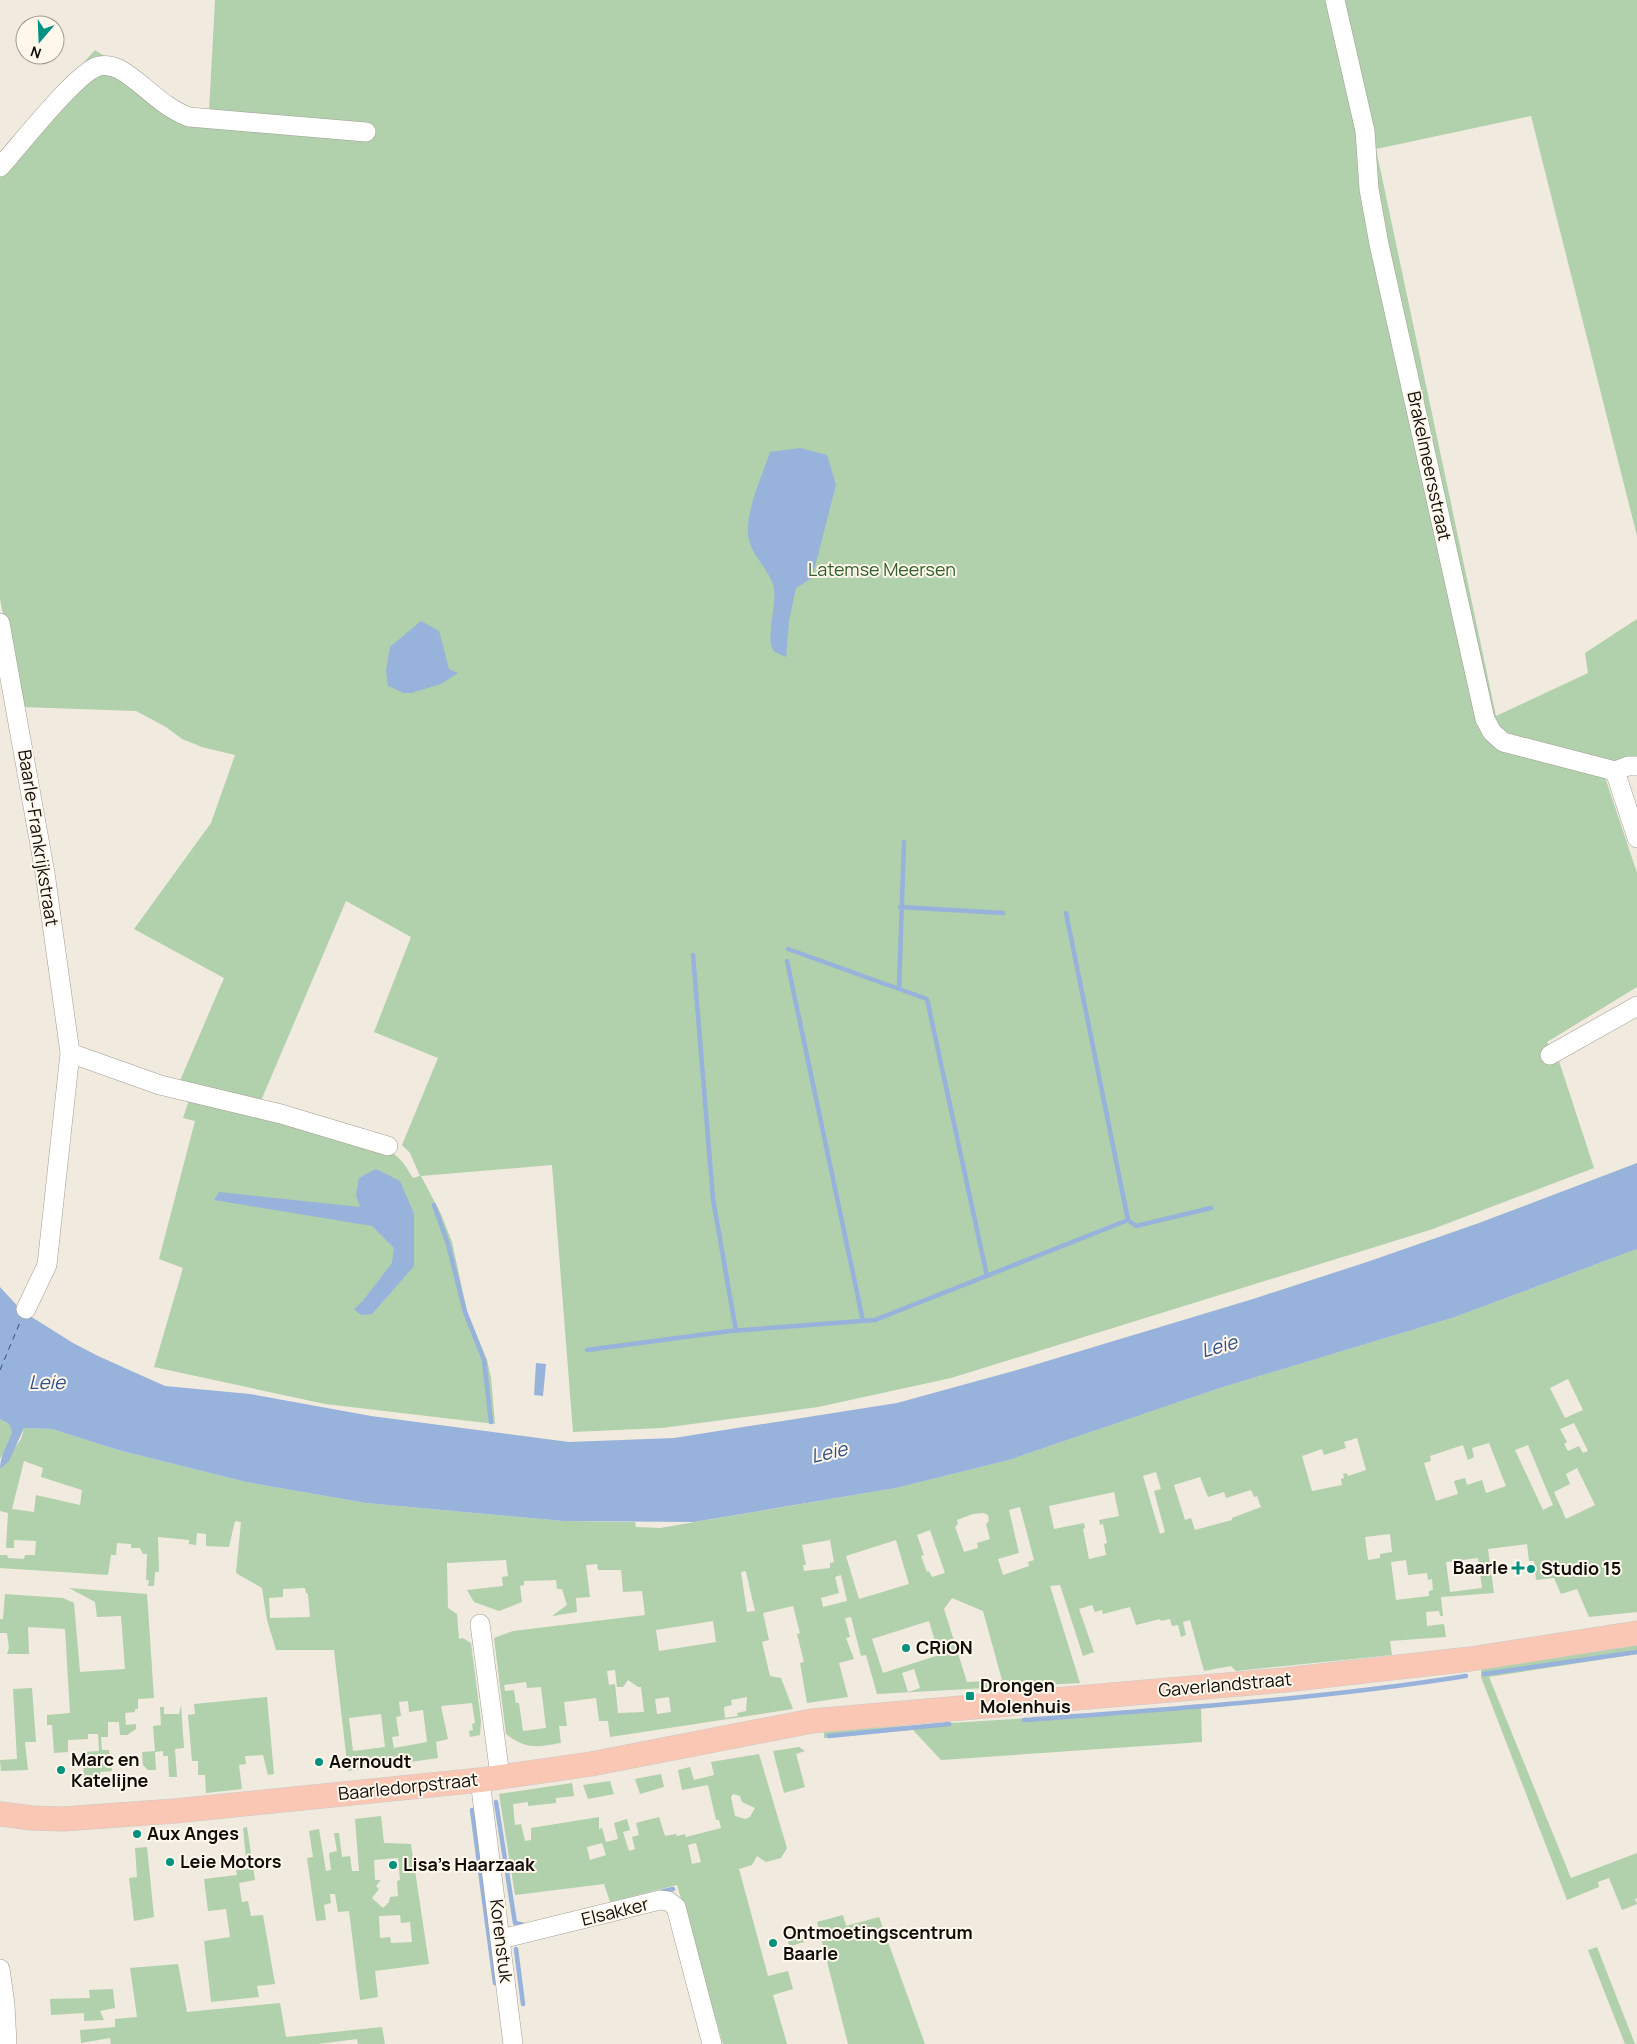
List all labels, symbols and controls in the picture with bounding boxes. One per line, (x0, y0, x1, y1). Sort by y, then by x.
north arrow (15, 15, 65, 65)
text: N (28, 42, 43, 63)
street label: Brakelmeersstraat (1402, 389, 1458, 543)
park label: Latemse Meersen (808, 557, 956, 581)
street label: Baarle-Frankrijkstraat (13, 748, 65, 928)
water label: Leie (1198, 1328, 1242, 1364)
water label: Leie (29, 1369, 67, 1395)
water label: Leie (808, 1435, 851, 1469)
place label: Baarle (1453, 1555, 1508, 1579)
place label: Studio 15 (1541, 1556, 1621, 1580)
marker: Baarle (1512, 1562, 1524, 1574)
marker: Studio 15 (1525, 1563, 1537, 1575)
place label: CRiON (916, 1635, 973, 1659)
marker: CRiON (900, 1642, 912, 1654)
street label: Gaverlandstraat (1157, 1666, 1293, 1702)
place label: Drongen Molenhuis (980, 1673, 1071, 1718)
marker: Drongen Molenhuis (964, 1690, 976, 1702)
place label: Marc en Katelijne (71, 1747, 149, 1792)
place label: Aernoudt (329, 1749, 411, 1773)
marker: Aernoudt (313, 1756, 325, 1768)
marker: Marc en Katelijne (55, 1764, 67, 1776)
street label: Baarledorpstraat (337, 1767, 479, 1805)
place label: Aux Anges (147, 1821, 239, 1845)
marker: Aux Anges (131, 1828, 143, 1840)
place label: Leie Motors (180, 1849, 282, 1873)
place label: Lisa's Haarzaak (403, 1852, 536, 1876)
marker: Leie Motors (164, 1856, 176, 1868)
marker: Lisa's Haarzaak (387, 1859, 399, 1871)
street label: Elsakker (579, 1891, 651, 1931)
street label: Korenstuk (485, 1898, 519, 1985)
place label: Ontmoetingscentrum Baarle (783, 1920, 973, 1965)
marker: Ontmoetingscentrum Baarle (767, 1937, 779, 1949)

